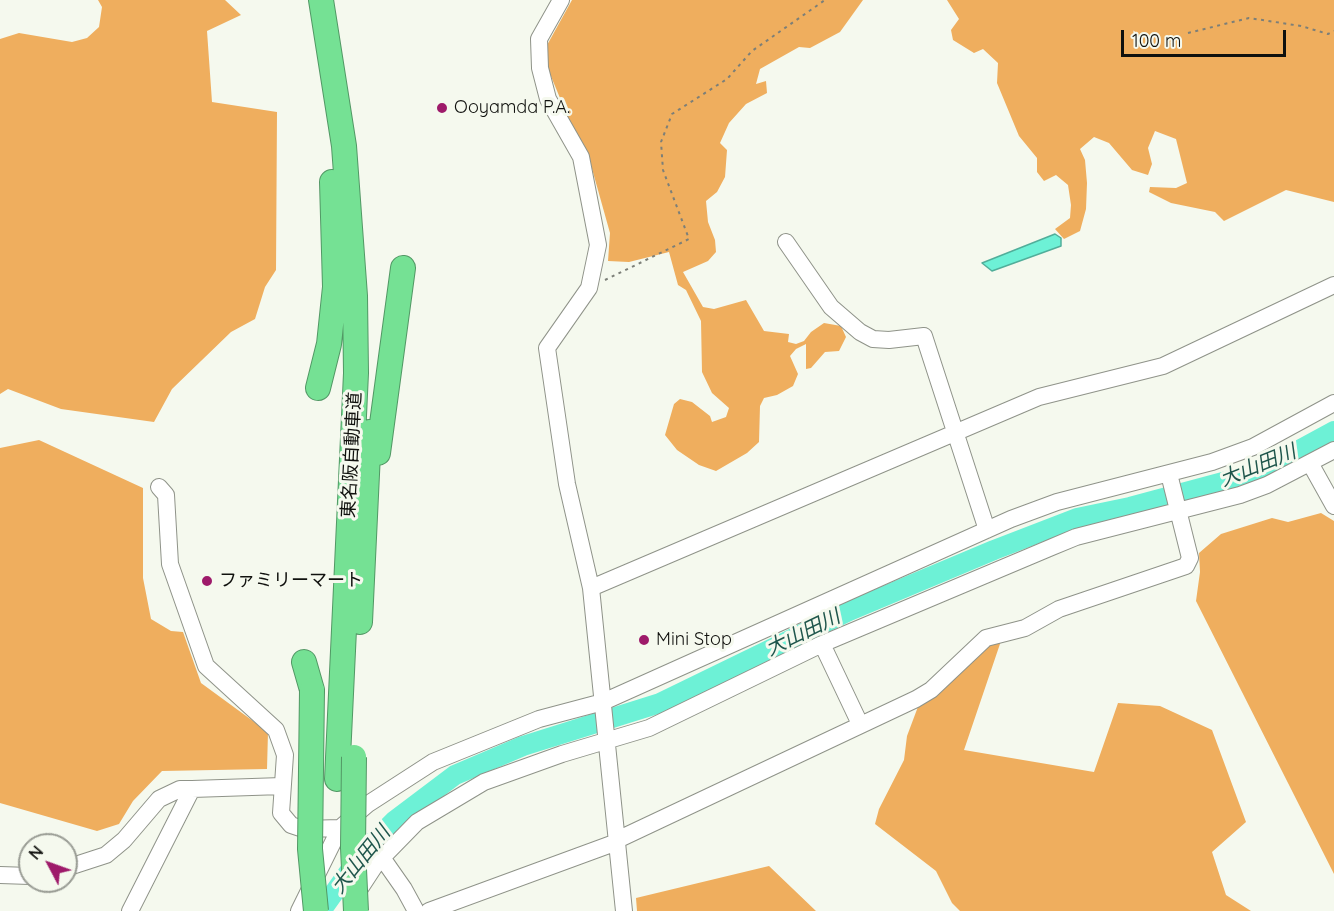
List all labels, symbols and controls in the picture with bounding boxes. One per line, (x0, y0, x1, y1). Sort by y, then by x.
scale bar (1124, 18, 1289, 56)
text: 100 m (1132, 29, 1181, 52)
place label: Ooyamda P.A. (454, 97, 570, 119)
marker: Ooyamda P.A. (435, 101, 449, 115)
street label: 東名阪自動車道 (338, 392, 366, 518)
water label: 大山田川 (1216, 440, 1300, 492)
place label: ファミリーマート (219, 570, 363, 592)
marker: ファミリーマート (200, 574, 214, 588)
water label: 大山田川 (762, 605, 844, 661)
place label: Mini Stop (656, 629, 732, 651)
marker: Mini Stop (637, 633, 651, 647)
water label: 大山田川 (327, 821, 395, 899)
north arrow (18, 833, 78, 893)
text: N (25, 842, 47, 864)

